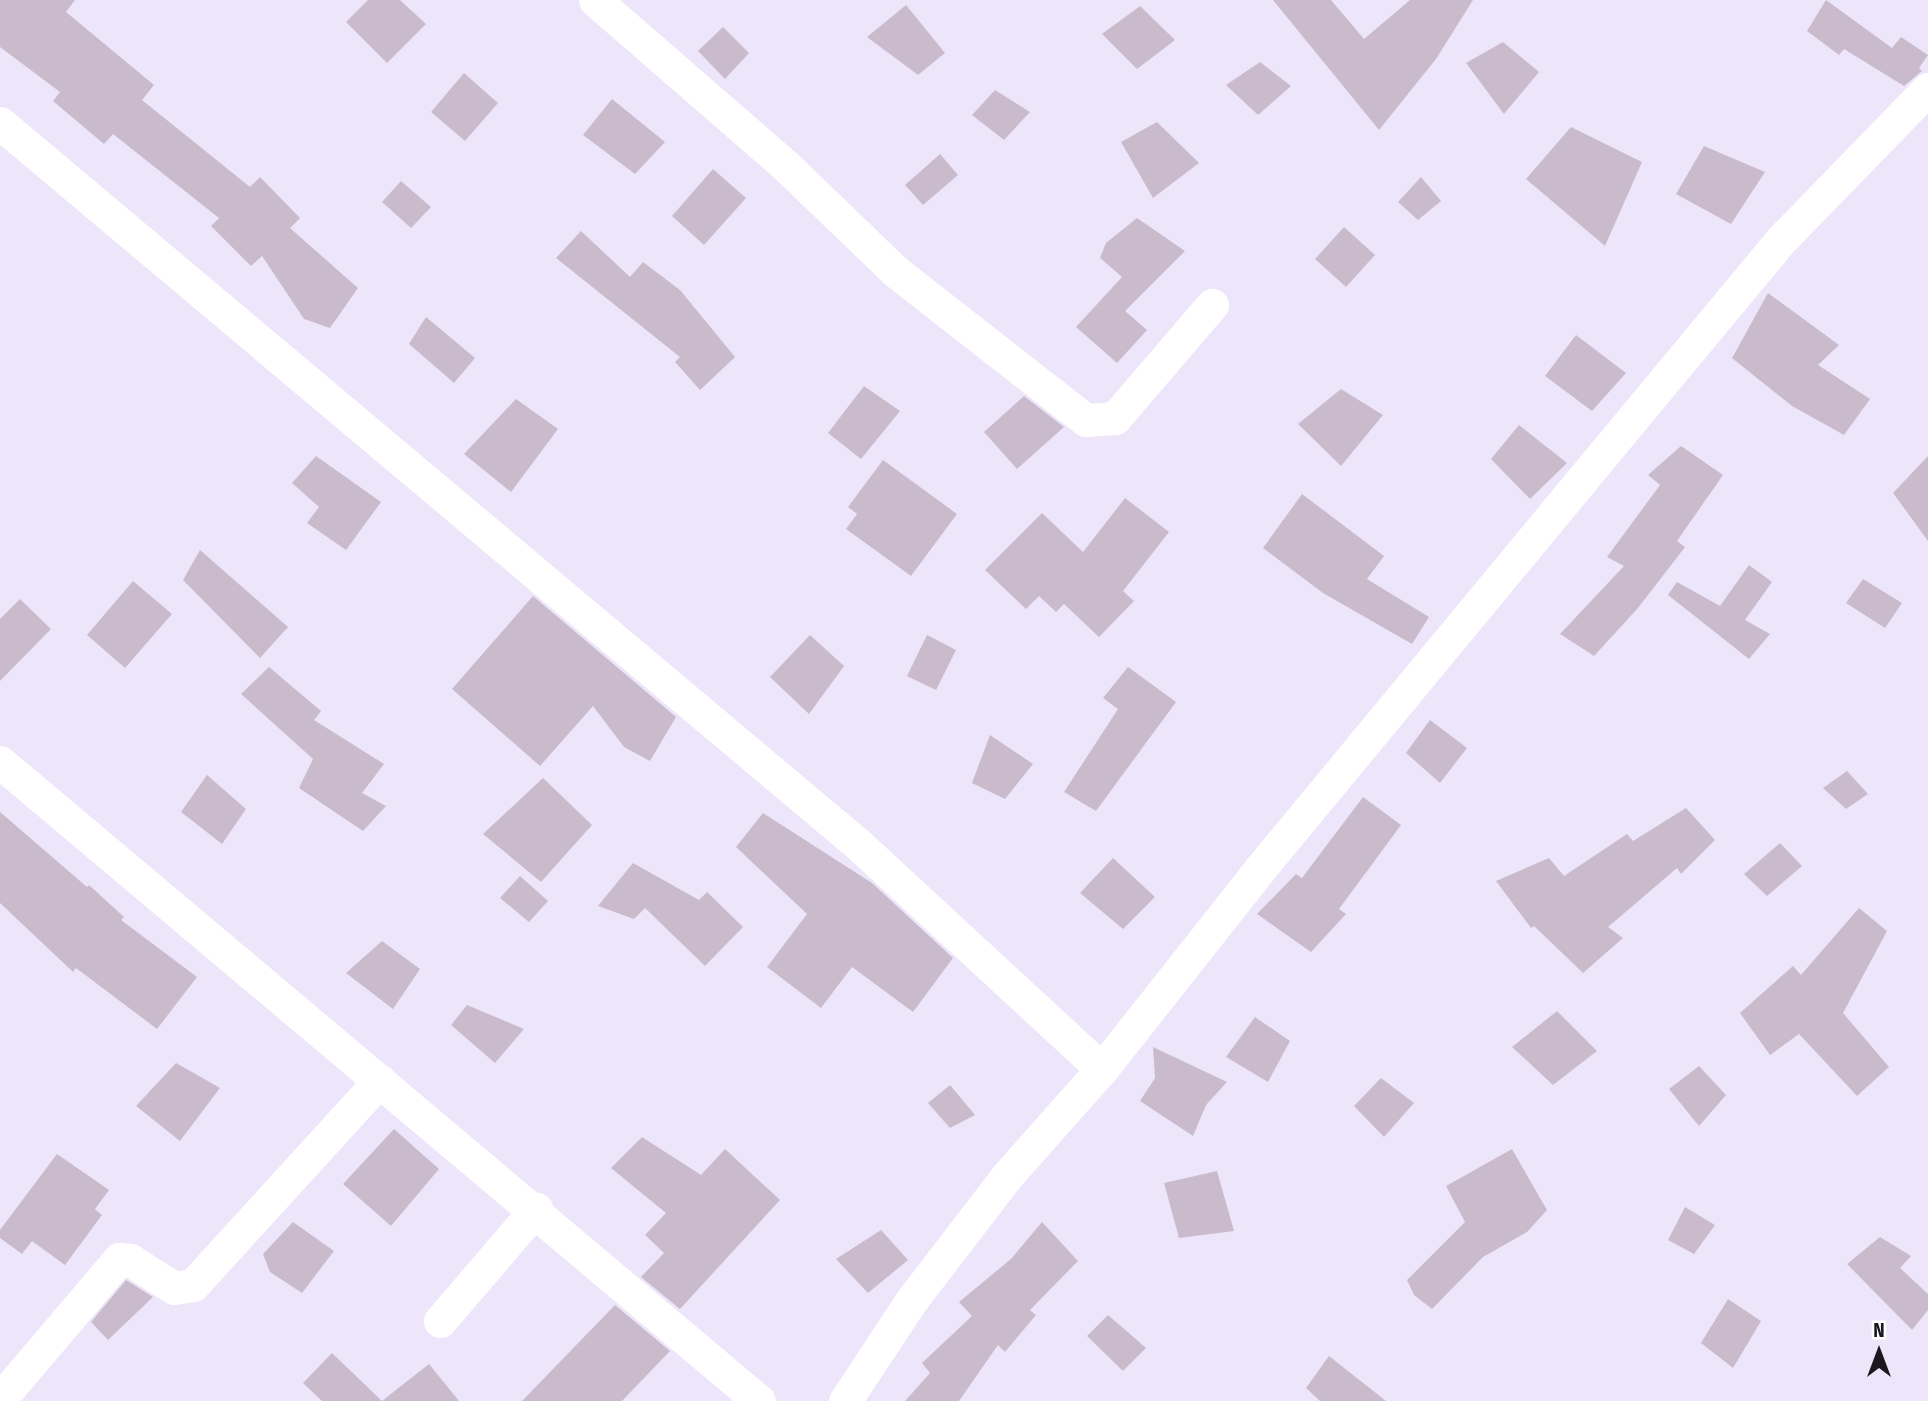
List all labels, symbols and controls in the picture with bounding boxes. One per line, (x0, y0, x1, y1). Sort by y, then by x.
north arrow (1844, 1317, 1914, 1387)
text: N (1873, 1319, 1885, 1342)

